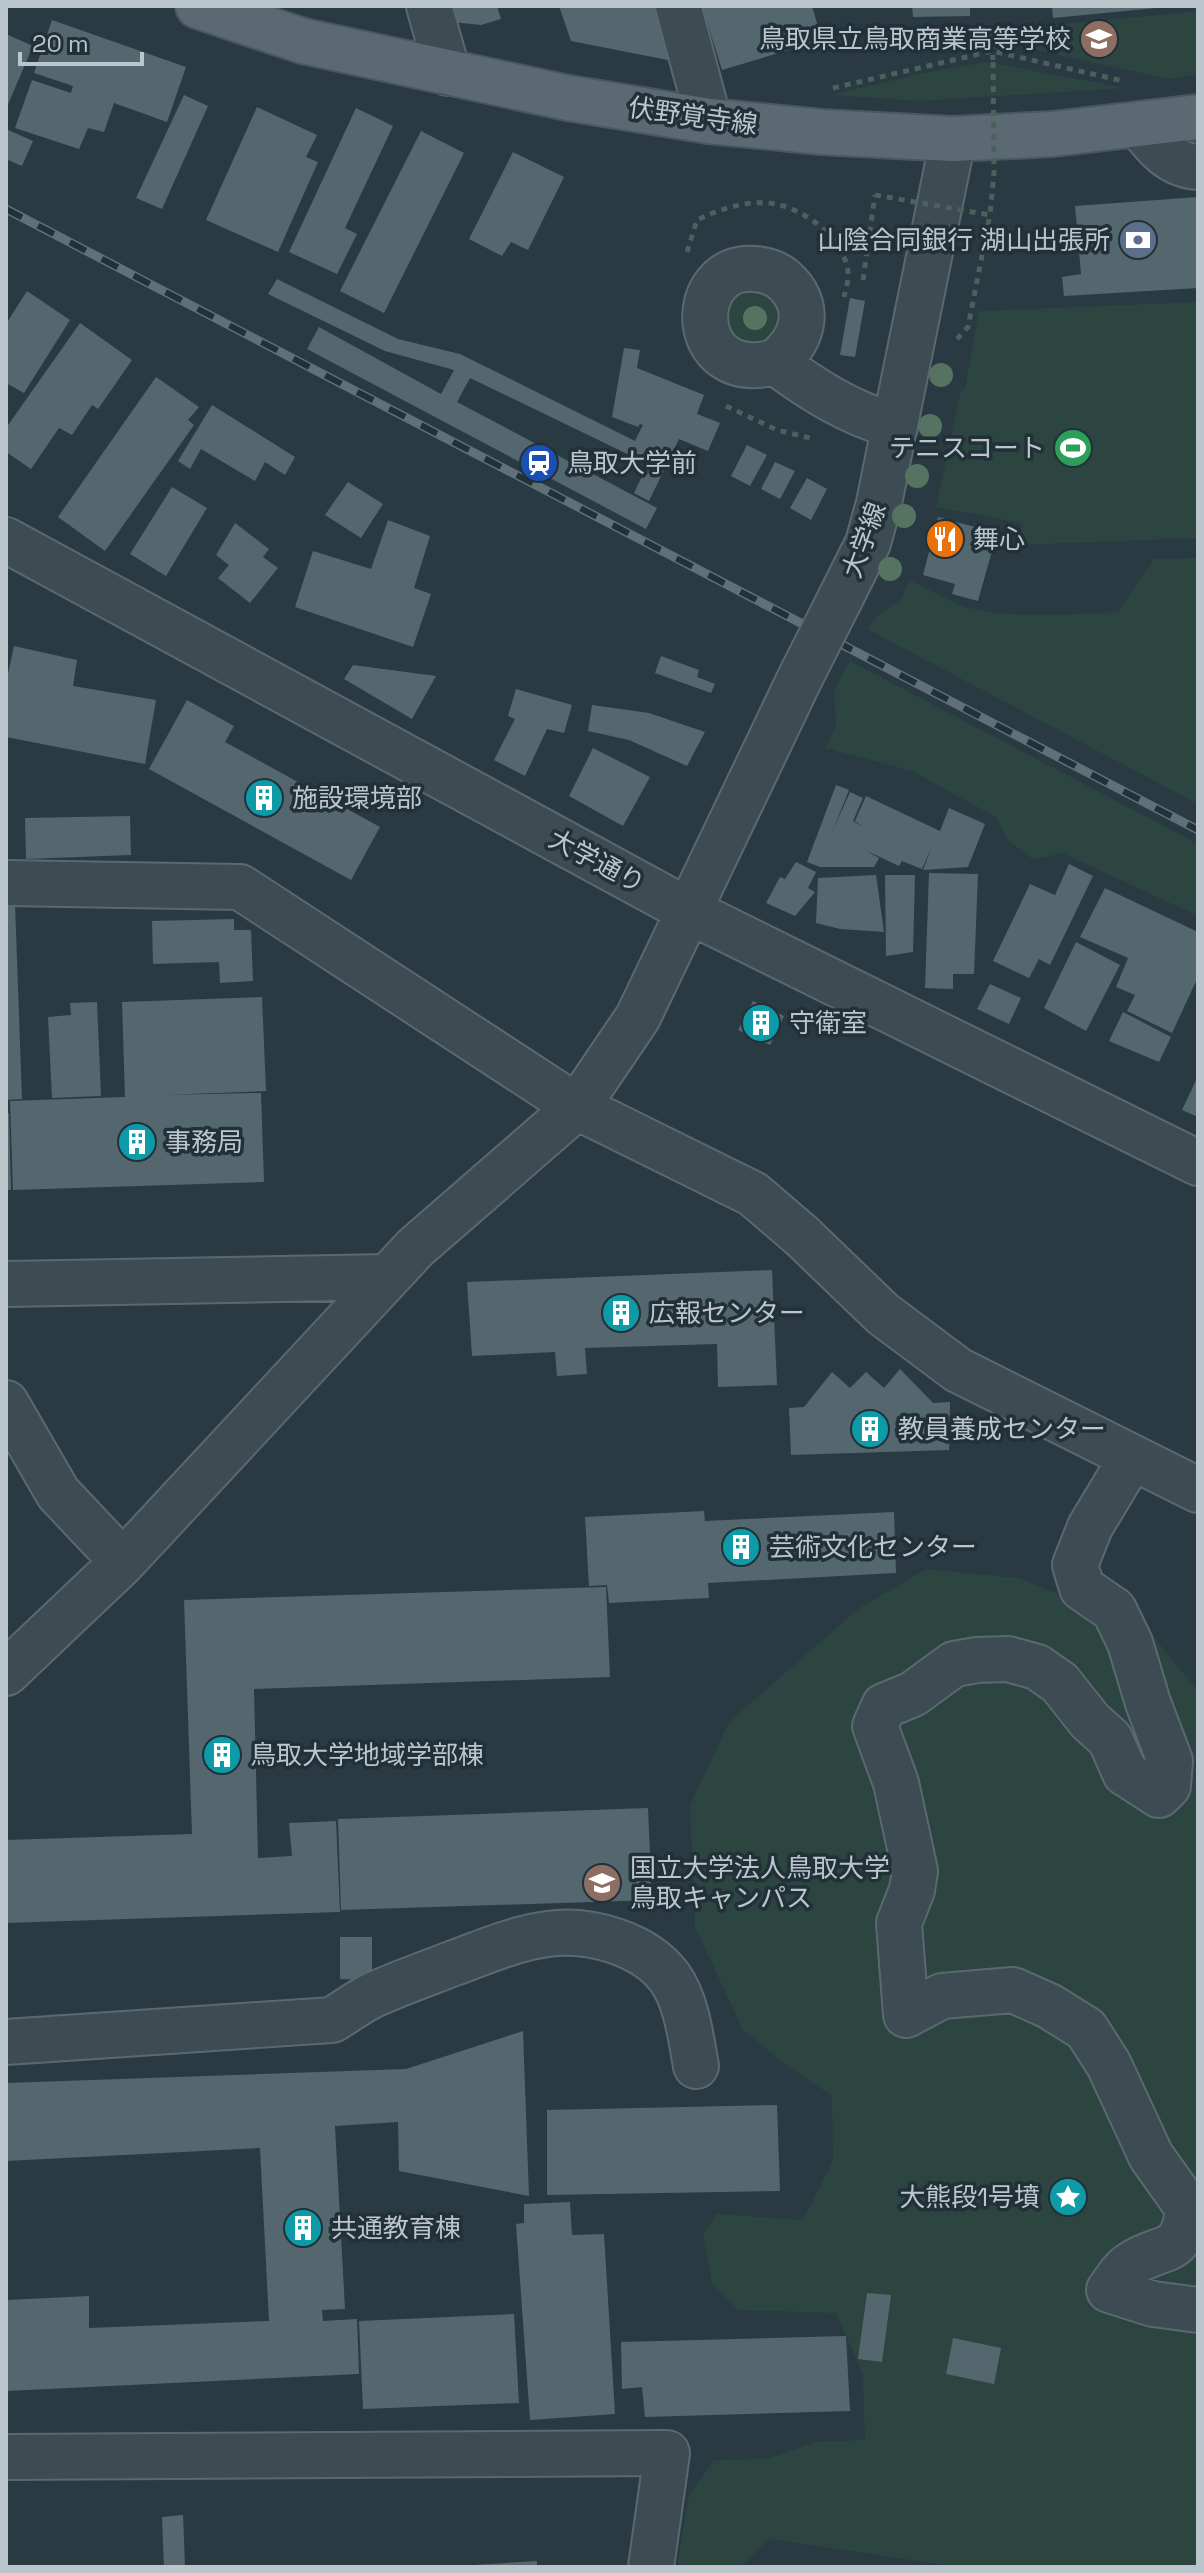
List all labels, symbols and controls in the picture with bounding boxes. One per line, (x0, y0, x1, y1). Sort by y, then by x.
scale bar (20, 16, 142, 66)
school or university icon: 鳥取県立鳥取商業高等学校 (1078, 18, 1120, 60)
place label: 鳥取県立鳥取商業高等学校 (759, 22, 1071, 56)
text: 20 m (32, 28, 89, 59)
street label: 伏野覚寺線 (626, 90, 760, 142)
bank icon: 山陰合同銀行 湖山出張所 (1117, 219, 1159, 261)
place label: 山陰合同銀行 湖山出張所 (817, 223, 1110, 257)
sports icon: テニスコート (1052, 427, 1094, 469)
place label: テニスコート (889, 431, 1045, 465)
station icon: 鳥取大学前 (518, 442, 560, 484)
place label: 鳥取大学前 (567, 446, 697, 480)
street label: 大学線 (835, 498, 893, 582)
restaurant icon: 舞心 (924, 518, 966, 560)
place label: 舞心 (973, 522, 1025, 556)
building icon: 施設環境部 (243, 777, 285, 819)
place label: 施設環境部 (292, 781, 422, 815)
street label: 大学通り (543, 822, 651, 900)
building icon: 守衛室 (740, 1002, 782, 1044)
place label: 守衛室 (789, 1006, 867, 1040)
building icon: 事務局 (116, 1121, 158, 1163)
place label: 事務局 (165, 1125, 243, 1159)
building icon: 広報センター (600, 1292, 642, 1334)
place label: 広報センター (649, 1296, 805, 1330)
building icon: 教員養成センター (849, 1408, 891, 1450)
place label: 教員養成センター (898, 1412, 1106, 1446)
building icon: 芸術文化センター (720, 1526, 762, 1568)
place label: 芸術文化センター (769, 1530, 977, 1564)
building icon: 鳥取大学地域学部棟 (201, 1734, 243, 1776)
place label: 鳥取大学地域学部棟 (250, 1738, 484, 1772)
place label: 国立大学法人鳥取大学 鳥取キャンパス (630, 1851, 890, 1915)
school or university icon: 国立大学法人鳥取大学 鳥取キャンパス (581, 1862, 623, 1904)
place icon: 大熊段1号墳 (1047, 2176, 1089, 2218)
place label: 大熊段1号墳 (899, 2180, 1040, 2214)
building icon: 共通教育棟 (282, 2207, 324, 2249)
place label: 共通教育棟 (331, 2211, 461, 2245)

